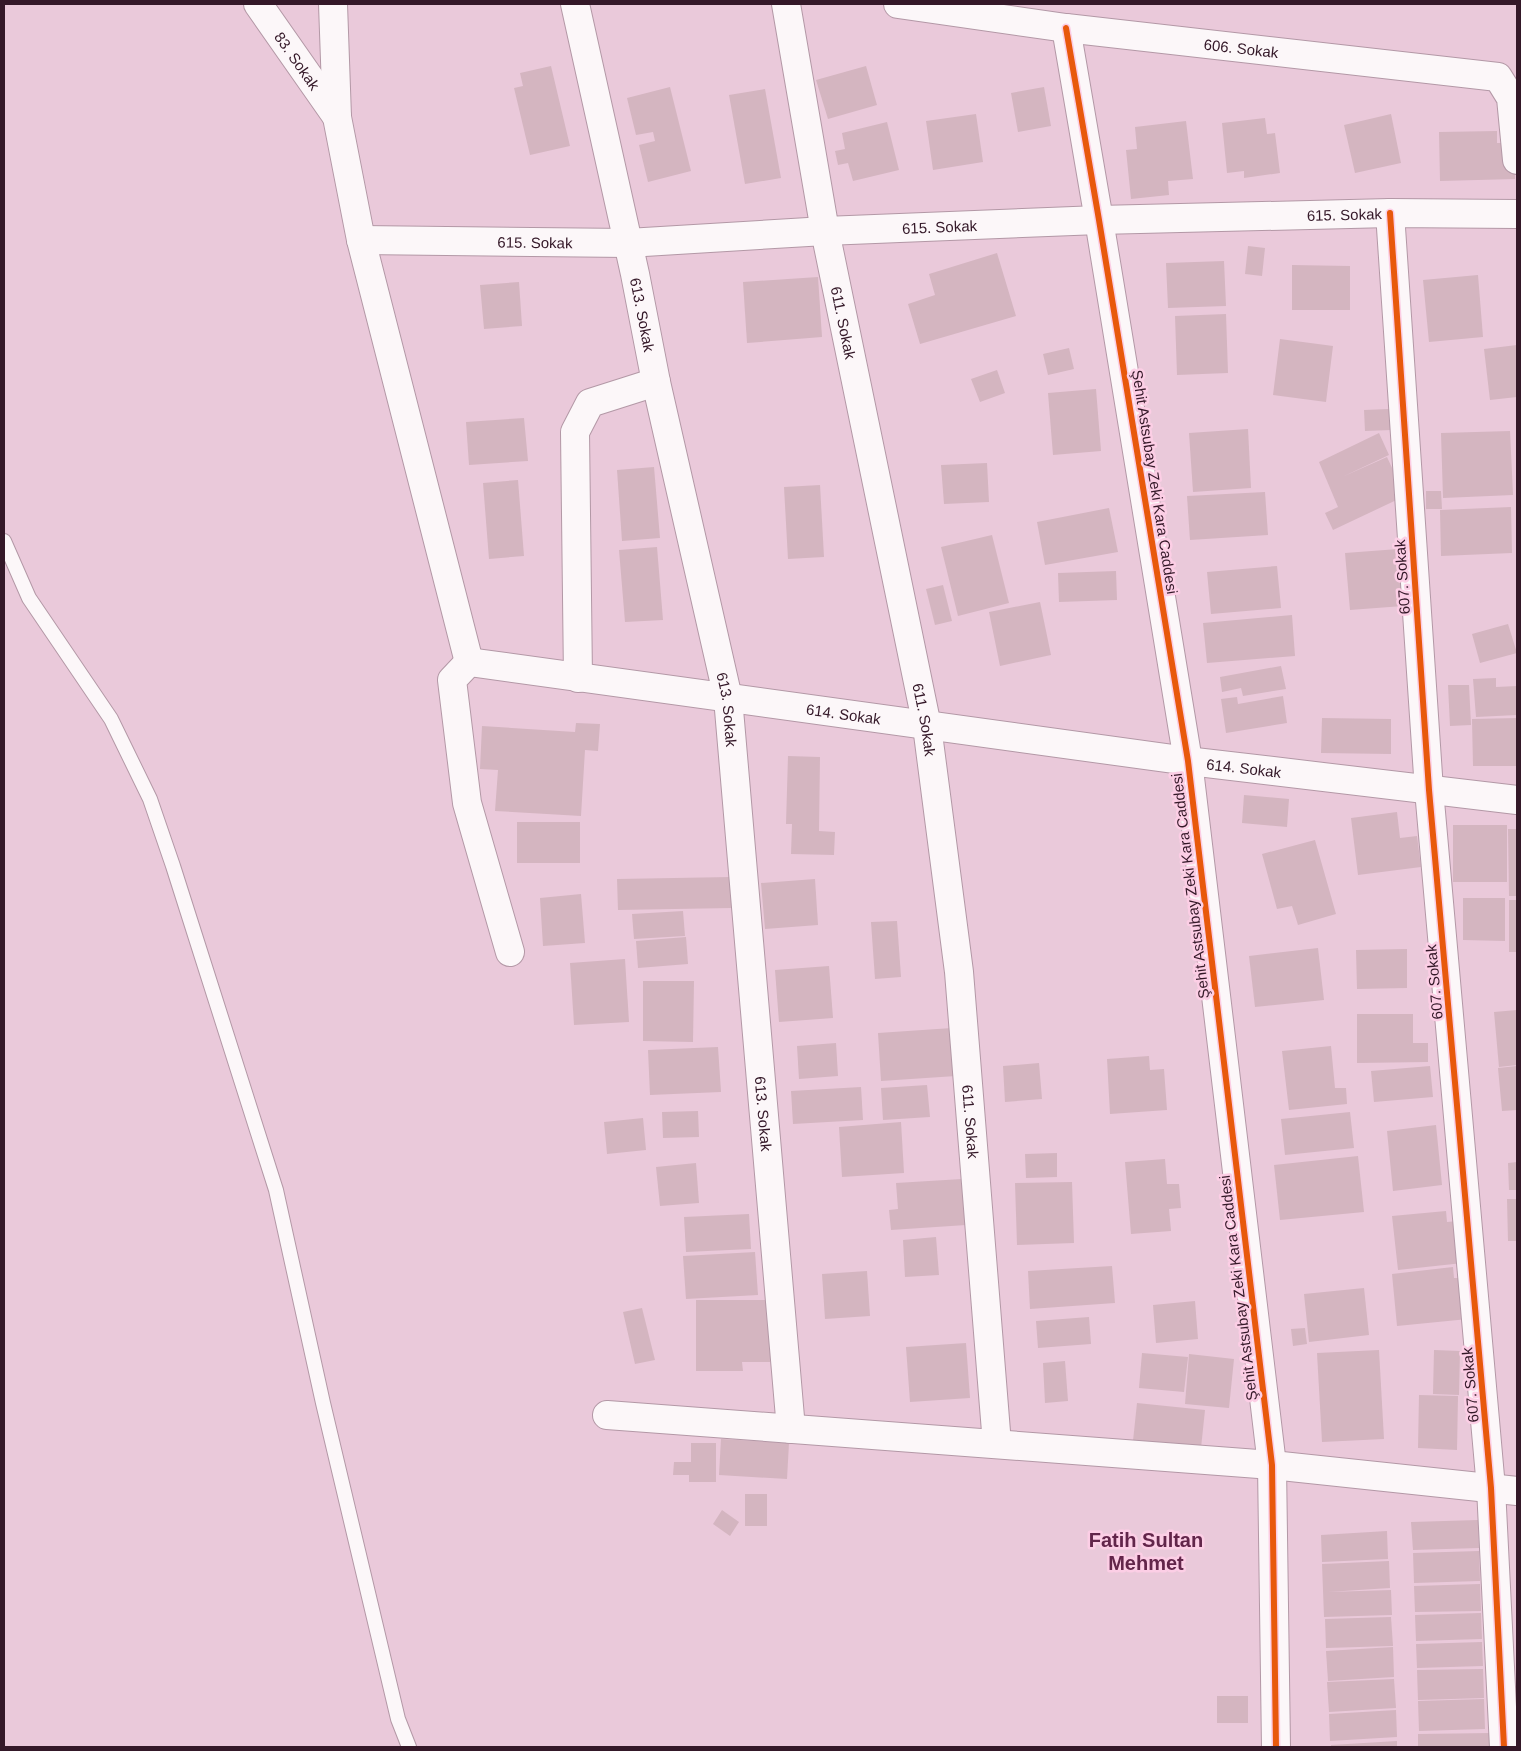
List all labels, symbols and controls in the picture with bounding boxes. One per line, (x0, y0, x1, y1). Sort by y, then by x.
street label: 83. Sokak (271, 28, 324, 93)
street label: 606. Sokak (1203, 35, 1280, 61)
street label: 615. Sokak (1307, 205, 1383, 223)
street label: 615. Sokak (902, 216, 978, 236)
street label: 615. Sokak (497, 233, 573, 251)
street label: 613. Sokak (627, 276, 659, 354)
street label: 611. Sokak (828, 285, 860, 361)
street label: Şehit Astsubay Zeki Kara Caddesi (1129, 369, 1181, 595)
street label: 607. Sokak (1391, 538, 1413, 615)
street label: 613. Sokak (714, 671, 741, 748)
street label: 611. Sokak (910, 681, 939, 758)
street label: 614. Sokak (805, 700, 882, 727)
street label: 614. Sokak (1206, 755, 1283, 781)
street label: Şehit Astsubay Zeki Kara Caddesi (1168, 772, 1212, 1000)
street label: 607. Sokak (1422, 943, 1446, 1020)
street label: 613. Sokak (752, 1076, 776, 1152)
street label: 611. Sokak (960, 1084, 983, 1160)
street label: Şehit Astsubay Zeki Kara Caddesi (1216, 1174, 1260, 1402)
street label: 607. Sokak (1458, 1346, 1482, 1423)
district label: Fatih Sultan Mehmet (1089, 1529, 1203, 1574)

